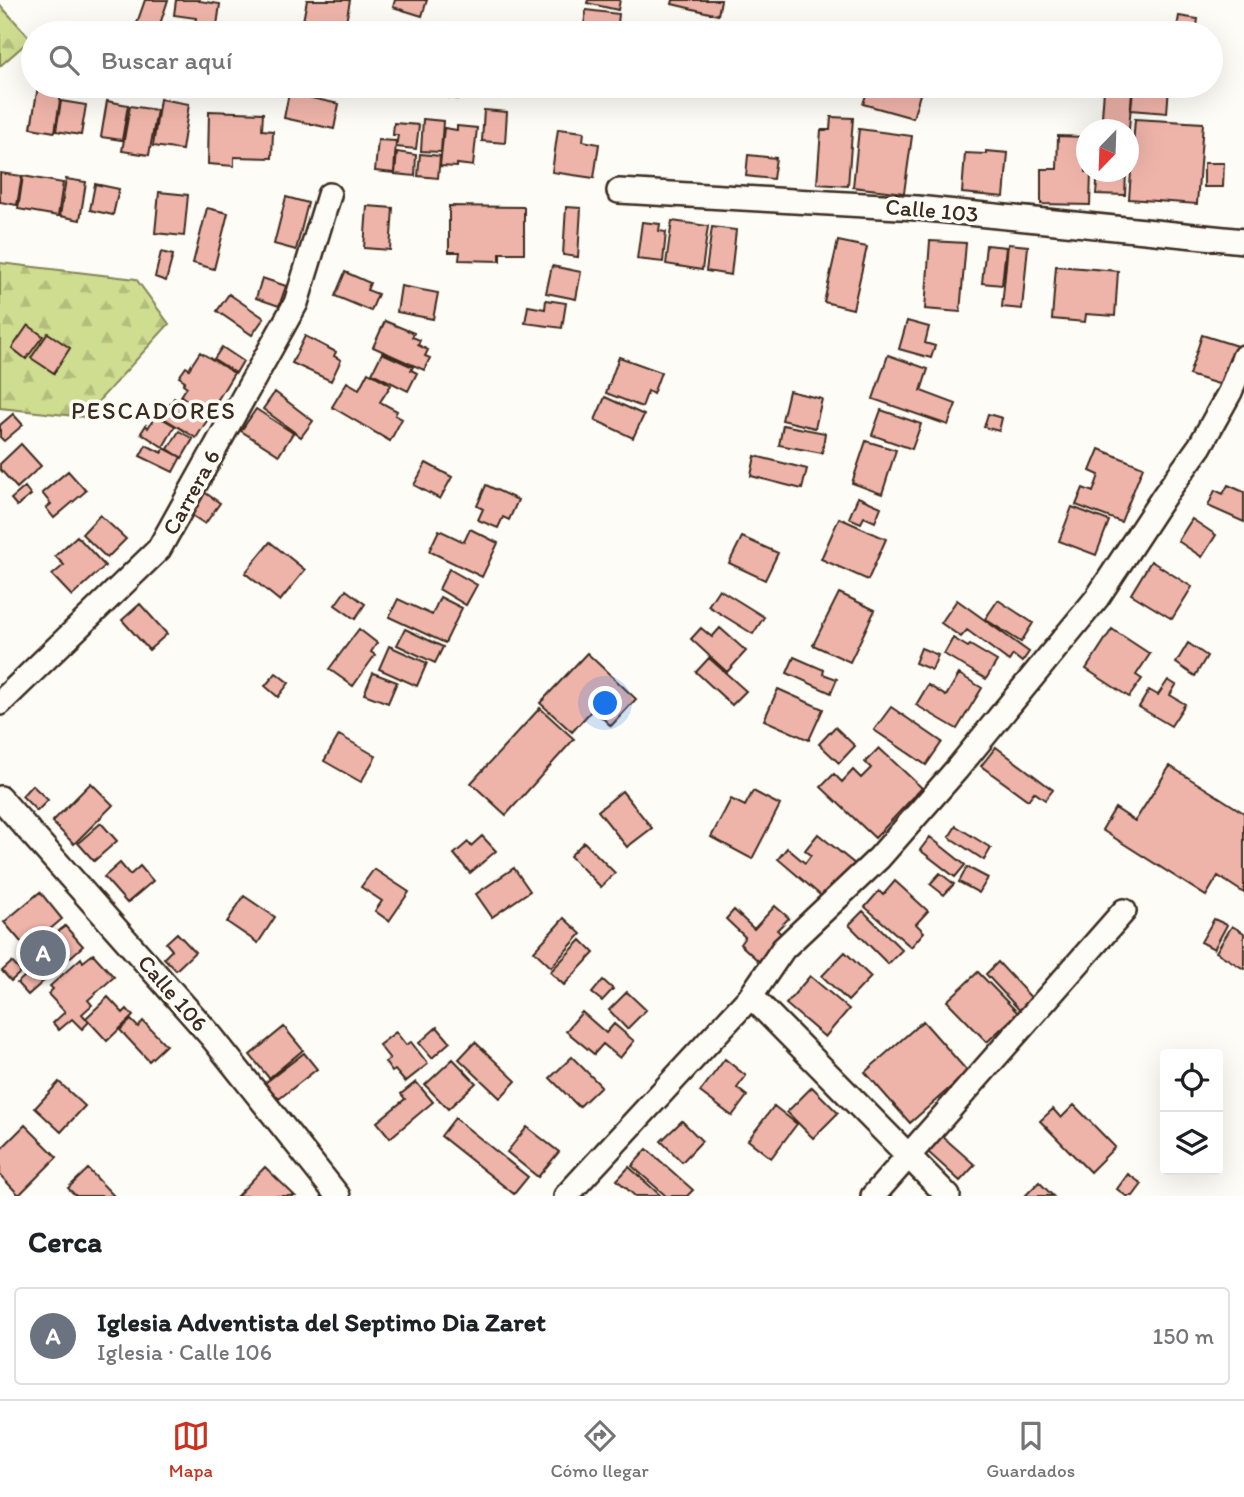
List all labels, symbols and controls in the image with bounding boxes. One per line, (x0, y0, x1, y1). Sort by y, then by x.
search box (21, 21, 1223, 98)
icon: search (45, 41, 83, 79)
text: Buscar aquí (101, 44, 232, 76)
north arrow (1076, 119, 1139, 182)
street label: Calle 103 (884, 192, 980, 228)
district label: PESCADORES (71, 396, 237, 425)
street label: Carrera 6 (156, 444, 226, 540)
your location (588, 686, 622, 720)
pin: A (20, 927, 66, 979)
street label: Calle 106 (132, 949, 214, 1037)
map controls (1160, 1049, 1223, 1175)
button: locate (1160, 1049, 1223, 1112)
button: layers (1160, 1112, 1223, 1175)
text: Cerca (28, 1223, 102, 1260)
text: Iglesia Adventista del Septimo Dia Zaret (97, 1306, 546, 1338)
text: A (46, 1322, 60, 1350)
text: 150 m (1153, 1322, 1214, 1350)
text: Iglesia · Calle 106 (97, 1338, 272, 1366)
tab: Mapa (169, 1417, 213, 1482)
tab: Cómo llegar (550, 1417, 649, 1482)
tab: Guardados (986, 1417, 1075, 1482)

